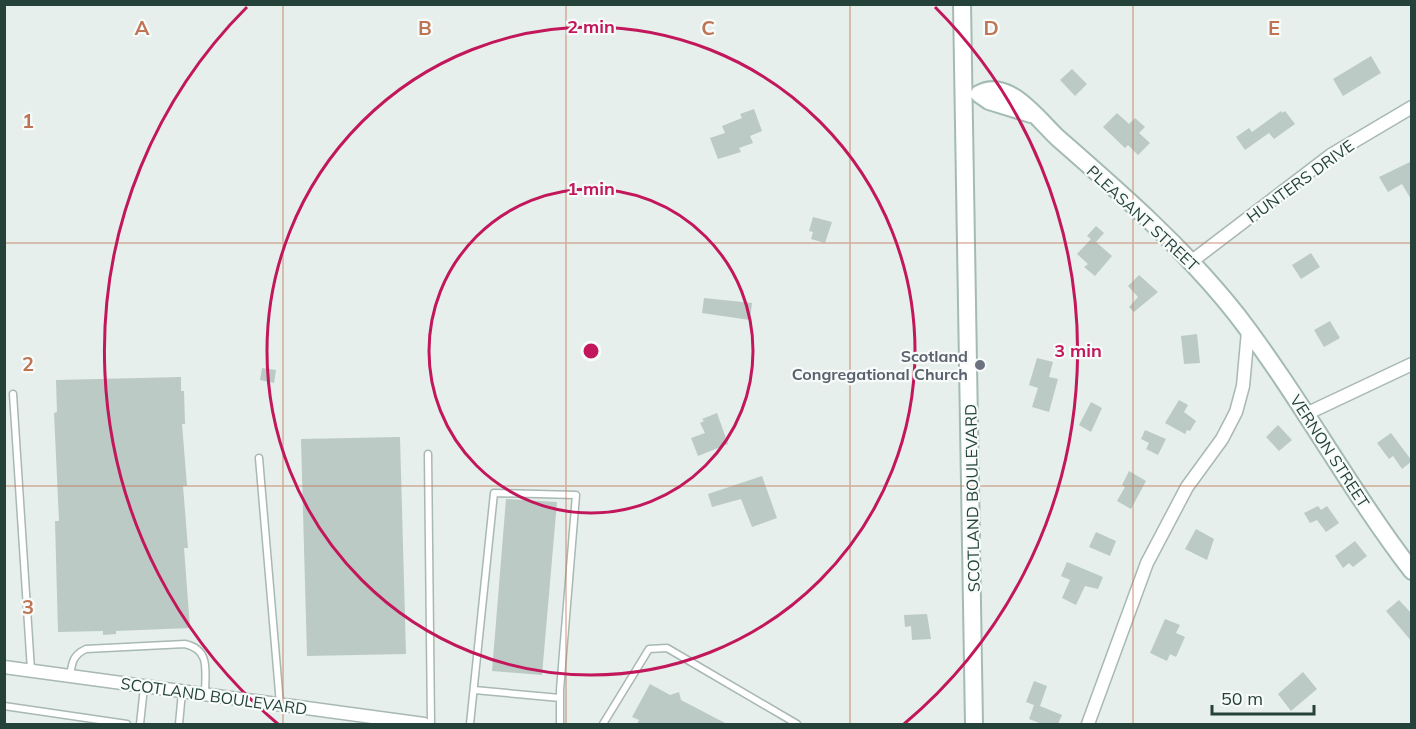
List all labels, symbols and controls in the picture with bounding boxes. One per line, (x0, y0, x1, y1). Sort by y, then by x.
text: A (135, 15, 150, 40)
text: B (418, 15, 432, 40)
text: 2 min (567, 15, 615, 38)
text: C (701, 15, 715, 40)
text: D (983, 15, 999, 40)
text: E (1268, 15, 1280, 40)
text: 1 (22, 108, 34, 133)
street label: HUNTERS DRIVE (1242, 135, 1358, 227)
street label: PLEASANT STREET (1083, 161, 1204, 275)
text: 1 min (567, 177, 615, 200)
text: 3 min (1054, 339, 1102, 362)
centre of rings (581, 341, 601, 361)
place label: Scotland Congregational Church (792, 346, 968, 384)
text: 2 (22, 351, 34, 376)
marker: Scotland Congregational Church (973, 358, 987, 372)
street label: VERNON STREET (1286, 391, 1374, 512)
street label: SCOTLAND BOULEVARD (960, 404, 984, 592)
text: 3 (22, 594, 34, 619)
street label: SCOTLAND BOULEVARD (119, 673, 309, 719)
scale bar (1212, 678, 1314, 716)
text: 50 m (1221, 687, 1263, 710)

